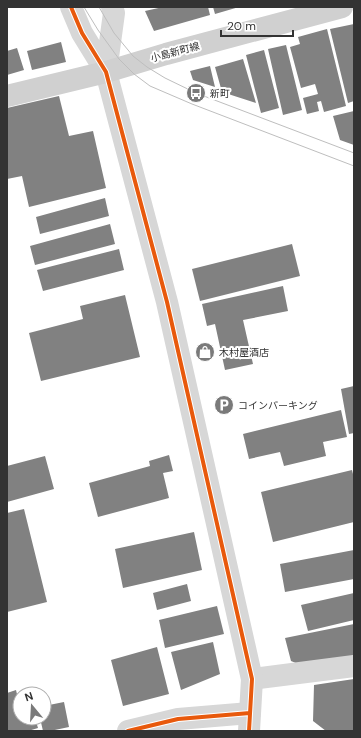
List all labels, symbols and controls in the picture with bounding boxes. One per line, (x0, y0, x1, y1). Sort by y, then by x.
scale bar (221, 12, 293, 38)
text: 20 m (227, 18, 256, 34)
street label: 小島新町線 (149, 39, 201, 65)
bus stop icon: 新町 (185, 82, 207, 104)
place label: 新町 (210, 87, 230, 100)
shop icon: 木村屋酒店 (194, 341, 216, 363)
place label: 木村屋酒店 (219, 346, 269, 359)
parking icon: コインパーキング (213, 394, 235, 416)
place label: コインパーキング (238, 399, 318, 412)
north arrow (12, 686, 52, 726)
text: N (23, 689, 35, 704)

